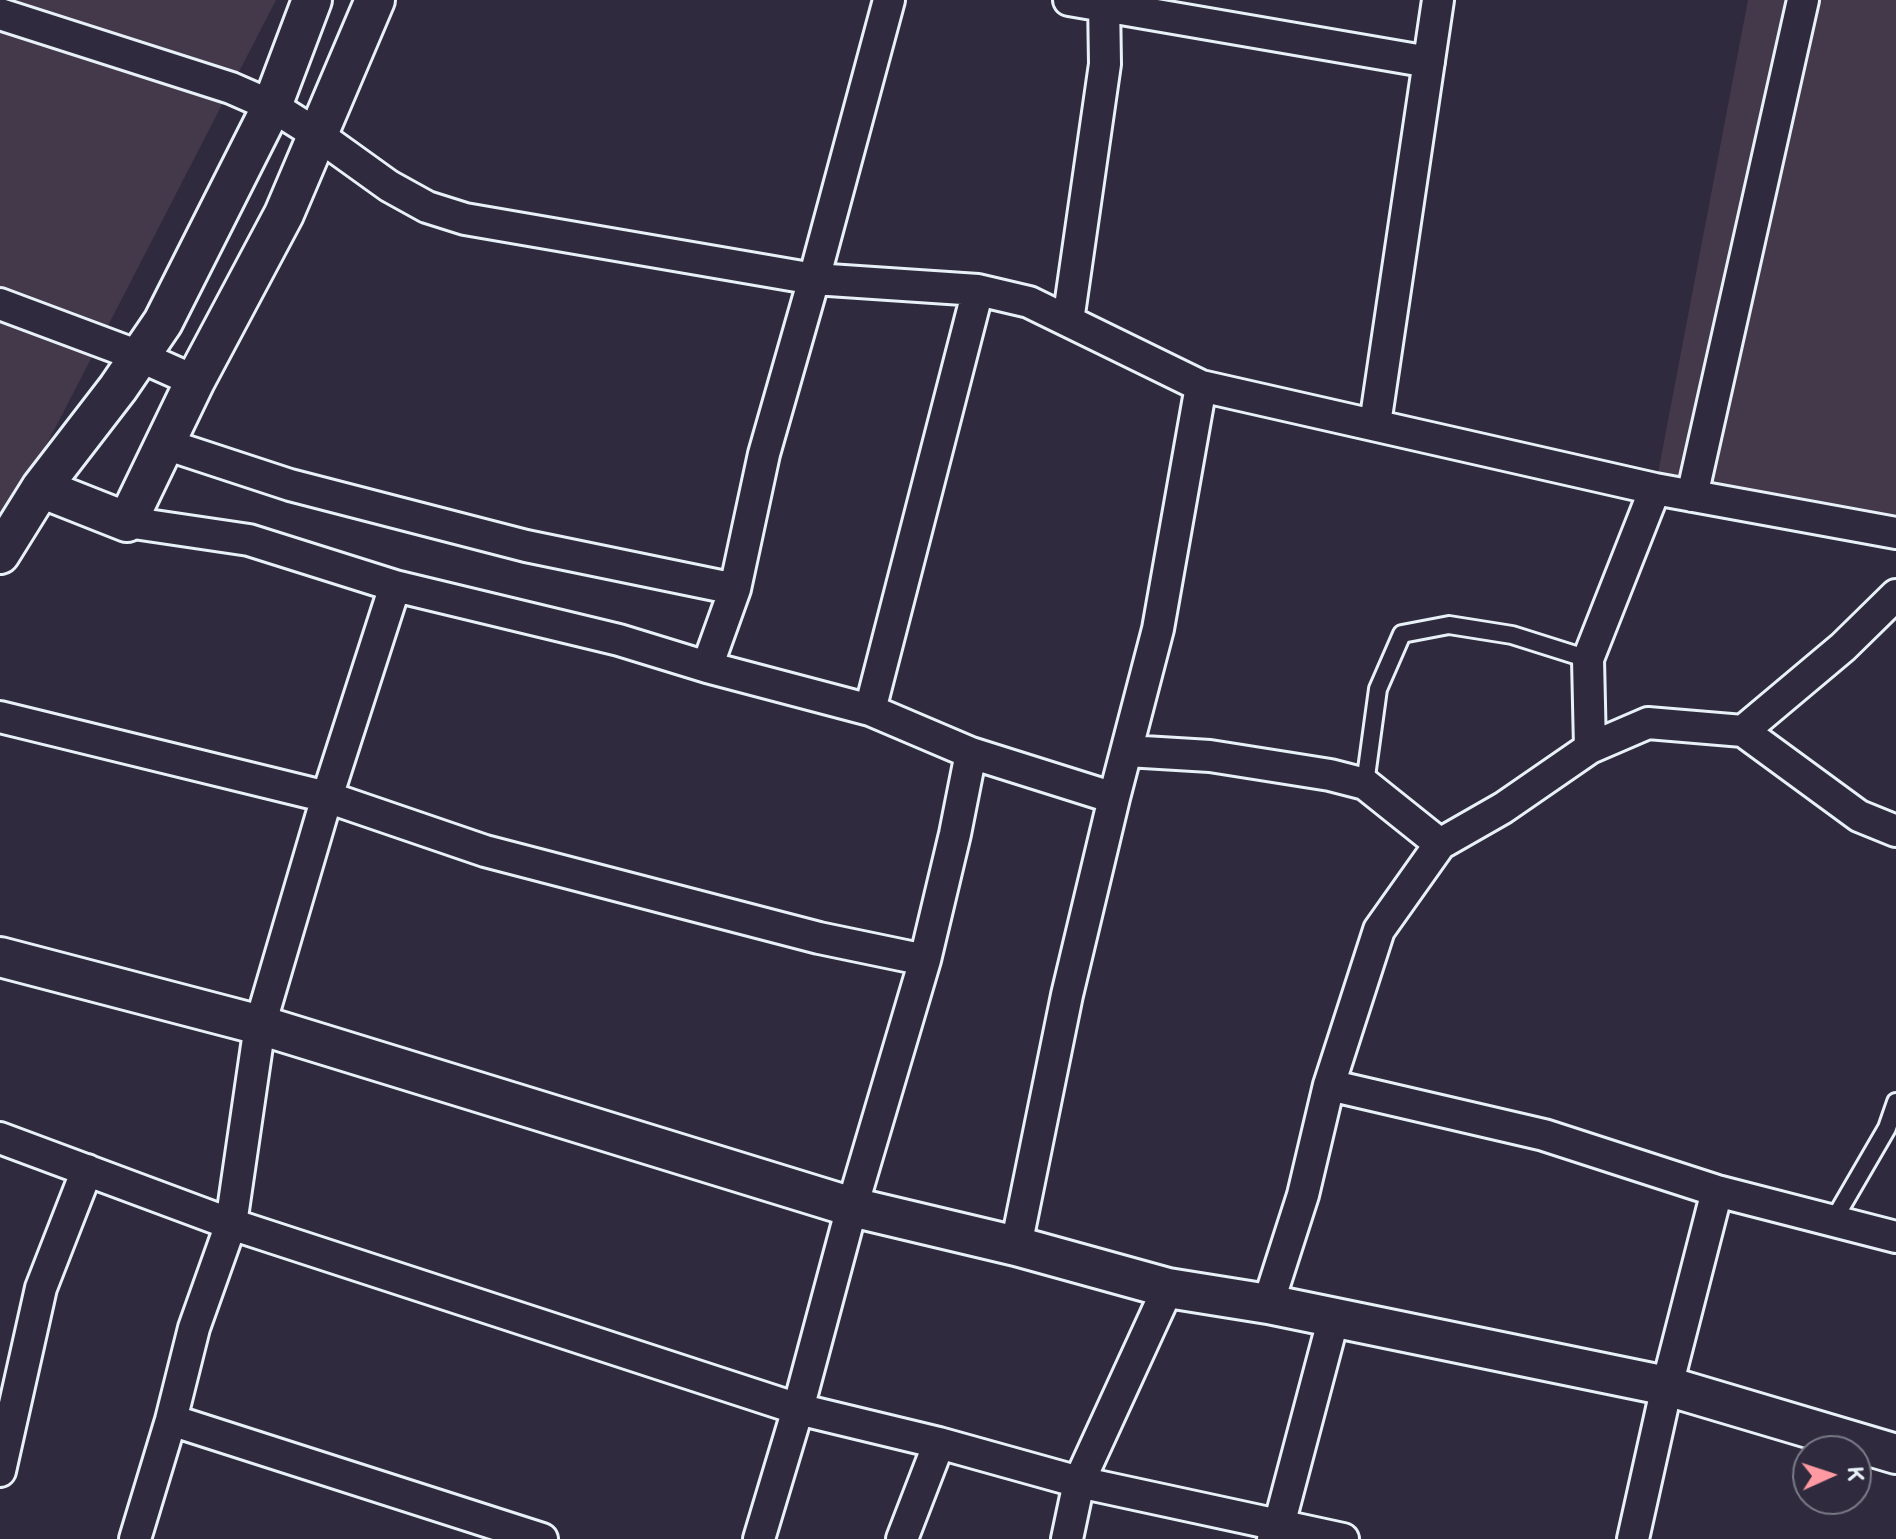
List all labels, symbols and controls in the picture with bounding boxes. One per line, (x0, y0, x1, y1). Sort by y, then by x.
north arrow (1792, 1435, 1872, 1515)
text: K (1841, 1466, 1868, 1482)

